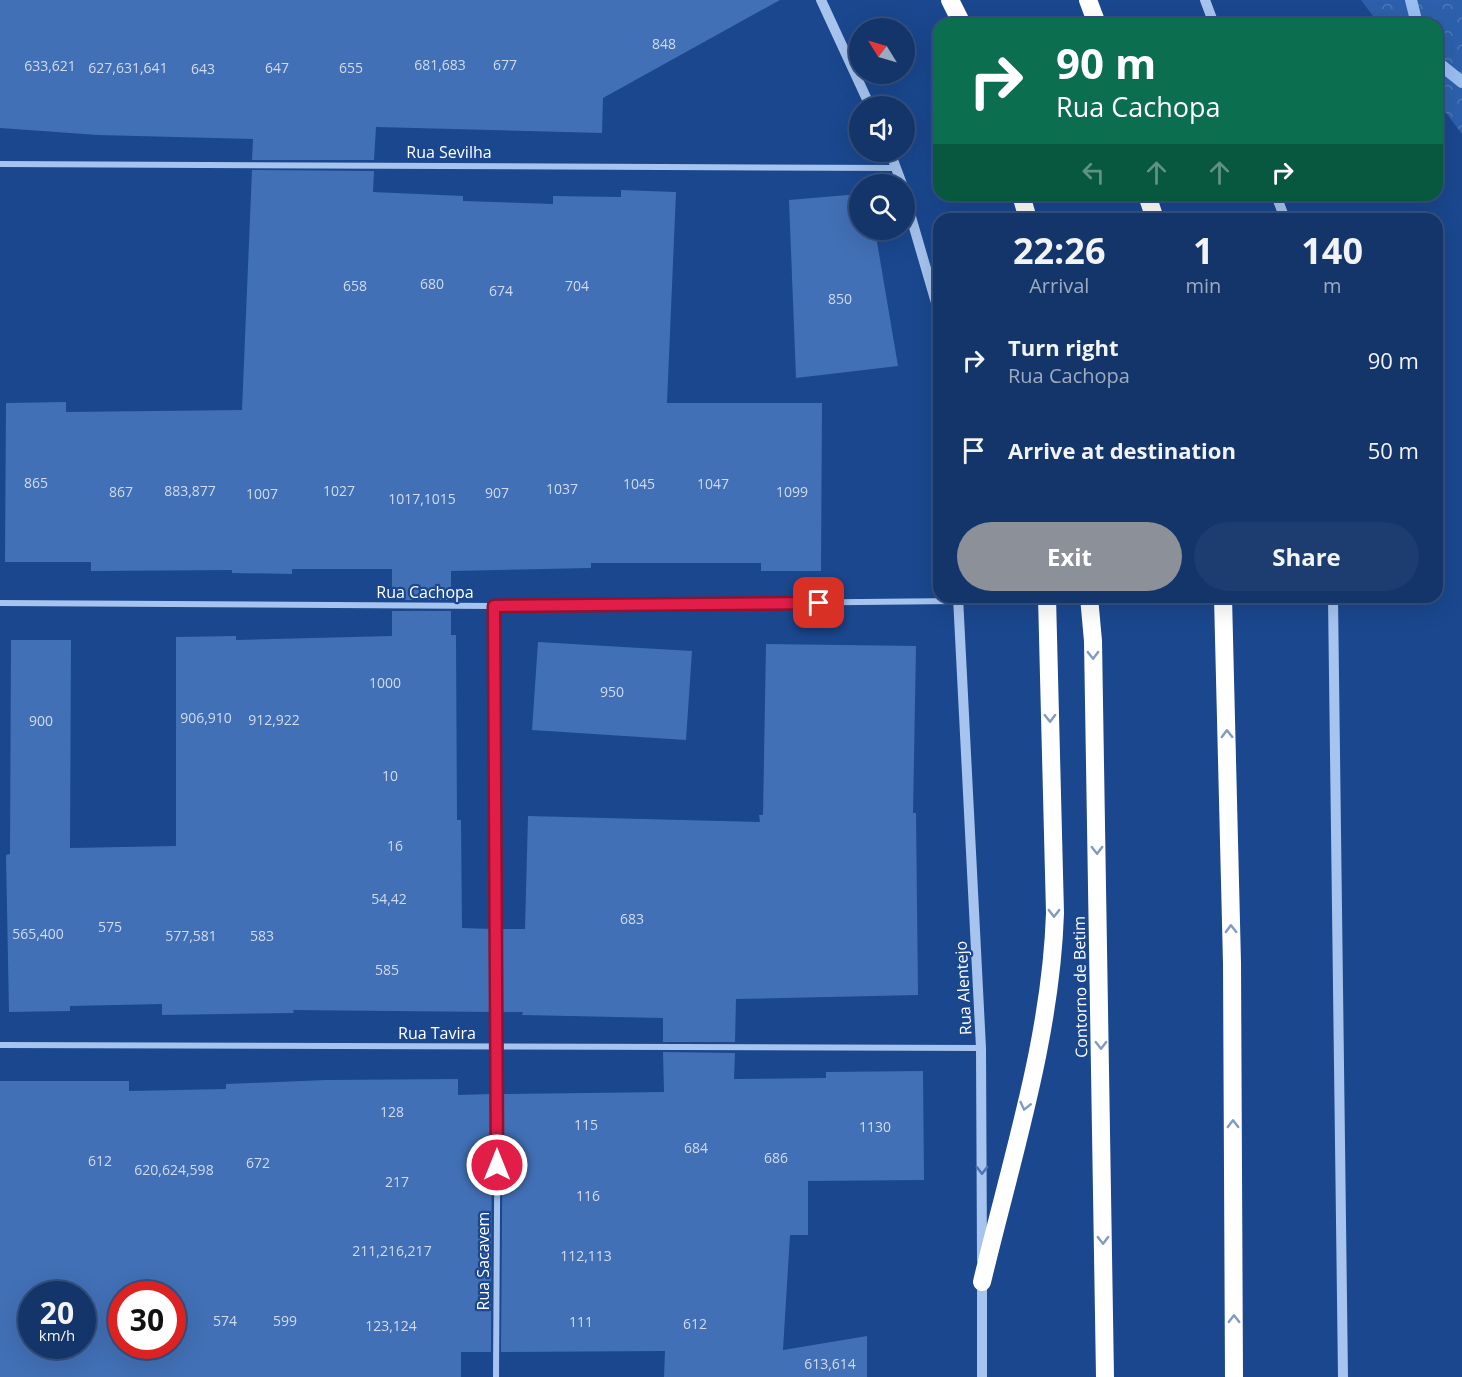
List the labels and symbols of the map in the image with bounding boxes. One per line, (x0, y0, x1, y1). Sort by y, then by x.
north arrow (849, 18, 915, 84)
house number: 848 (652, 34, 676, 53)
house number: 681,683 (414, 55, 466, 74)
house number: 677 (493, 55, 517, 74)
house number: 633,621 (24, 56, 76, 75)
house number: 627,631,641 (88, 58, 168, 77)
house number: 647 (265, 58, 289, 77)
house number: 655 (339, 58, 363, 77)
house number: 643 (191, 59, 215, 78)
street label: Rua Sevilha (406, 141, 492, 163)
house number: 680 (420, 274, 444, 293)
house number: 658 (343, 276, 367, 295)
house number: 704 (565, 276, 589, 295)
house number: 674 (489, 281, 513, 300)
house number: 850 (828, 289, 852, 308)
house number: 865 (24, 473, 48, 492)
house number: 1045 (623, 474, 655, 493)
house number: 1047 (697, 474, 729, 493)
house number: 1037 (546, 479, 578, 498)
house number: 883,877 (164, 481, 216, 500)
house number: 1027 (323, 481, 355, 500)
house number: 867 (109, 482, 133, 501)
house number: 1099 (776, 482, 808, 501)
house number: 907 (485, 483, 509, 502)
house number: 1007 (246, 484, 278, 503)
house number: 1017,1015 (388, 489, 456, 508)
pin (793, 577, 844, 628)
street label: Rua Cachopa (376, 581, 474, 603)
one-way arrow (1087, 651, 1100, 660)
house number: 1000 (369, 673, 401, 692)
house number: 950 (600, 682, 624, 701)
house number: 906,910 (180, 708, 232, 727)
house number: 912,922 (248, 710, 300, 729)
house number: 900 (29, 711, 53, 730)
one-way arrow (1044, 714, 1056, 723)
one-way arrow (1221, 729, 1233, 738)
house number: 10 (382, 766, 398, 785)
house number: 16 (387, 836, 403, 855)
one-way arrow (1091, 846, 1103, 855)
house number: 54,42 (371, 889, 407, 908)
house number: 683 (620, 909, 644, 928)
one-way arrow (1048, 909, 1060, 918)
street label: Contorno de Betim (1068, 916, 1092, 1058)
house number: 575 (98, 917, 122, 936)
house number: 565,400 (12, 924, 64, 943)
one-way arrow (1225, 924, 1237, 933)
house number: 577,581 (165, 926, 217, 945)
house number: 583 (250, 926, 274, 945)
street label: Rua Alentejo (950, 940, 976, 1036)
house number: 585 (375, 960, 399, 979)
street label: Rua Tavira (398, 1022, 476, 1044)
one-way arrow (1095, 1041, 1107, 1050)
one-way arrow (1019, 1100, 1032, 1110)
house number: 128 (380, 1102, 404, 1121)
house number: 115 (574, 1115, 598, 1134)
house number: 1130 (859, 1117, 891, 1136)
one-way arrow (1227, 1119, 1239, 1128)
position arrow (465, 1133, 529, 1197)
house number: 684 (684, 1138, 708, 1157)
house number: 686 (764, 1148, 788, 1167)
house number: 612 (88, 1151, 112, 1170)
house number: 672 (246, 1153, 270, 1172)
house number: 620,624,598 (134, 1160, 214, 1179)
one-way arrow (975, 1165, 988, 1174)
house number: 217 (385, 1172, 409, 1191)
house number: 116 (576, 1186, 600, 1205)
street label: Rua Sacavem (472, 1212, 494, 1310)
one-way arrow (1097, 1236, 1109, 1245)
house number: 211,216,217 (352, 1241, 432, 1260)
house number: 112,113 (560, 1246, 612, 1265)
speed limit sign: 30 (108, 1281, 186, 1359)
house number: 574 (213, 1311, 237, 1330)
house number: 599 (273, 1311, 297, 1330)
house number: 111 (569, 1312, 593, 1331)
house number: 612 (683, 1314, 707, 1333)
one-way arrow (1228, 1314, 1240, 1323)
house number: 123,124 (365, 1316, 417, 1335)
house number: 613,614 (804, 1354, 856, 1373)

